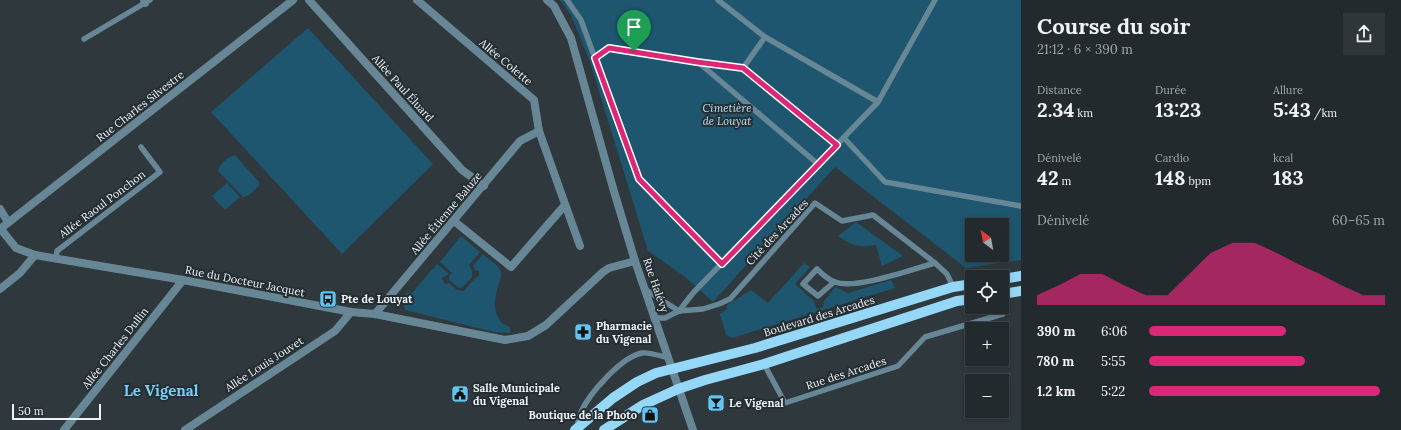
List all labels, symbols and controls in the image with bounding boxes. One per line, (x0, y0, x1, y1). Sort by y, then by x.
pin (617, 10, 651, 51)
text: Course du soir (1037, 12, 1190, 40)
button: share (1343, 13, 1385, 55)
icon: arrive (623, 16, 645, 38)
street label: Allée Colette (476, 35, 536, 88)
text: 21:12 · 6 × 390 m (1037, 41, 1133, 58)
street label: Allée Paul Éluard (368, 51, 437, 125)
street label: Rue Charles Silvestre (93, 67, 187, 145)
text: Distance (1037, 83, 1082, 97)
text: Durée (1155, 83, 1186, 97)
text: Allure (1273, 83, 1303, 97)
text: 2.34 (1037, 97, 1074, 122)
text: 13:23 (1155, 97, 1201, 122)
text: 5:43 (1273, 97, 1311, 122)
park label: Cimetière de Louyat (703, 101, 751, 128)
text: km (1074, 106, 1093, 120)
text: /km (1311, 106, 1337, 120)
text: Dénivelé (1037, 151, 1081, 165)
text: Cardio (1155, 151, 1189, 165)
text: kcal (1273, 151, 1293, 165)
text: 42 (1037, 165, 1059, 190)
text: 148 (1155, 165, 1186, 190)
text: 183 (1273, 165, 1304, 190)
street label: Allée Raoul Ponchon (55, 167, 148, 242)
street label: Allée Étienne Baluze (407, 169, 485, 258)
text: m (1059, 174, 1071, 188)
text: bpm (1186, 174, 1211, 188)
street label: Cité des Arcades (743, 196, 811, 268)
text: Dénivelé (1037, 212, 1089, 229)
text: 60–65 m (1332, 212, 1385, 229)
north arrow (965, 218, 1009, 262)
map controls (965, 218, 1009, 418)
street label: Rue Halévy (640, 256, 672, 314)
street label: Rue du Docteur Jacquet (184, 263, 307, 300)
button: locate (965, 270, 1009, 314)
bus stop icon: Pte de Louyat (318, 289, 338, 309)
place label: Pte de Louyat (341, 292, 413, 306)
street label: Boulevard des Arcades (762, 292, 876, 340)
street label: Allée Charles Dullin (78, 304, 151, 392)
place label: Pharmacie du Vigenal (596, 319, 652, 346)
pharmacy icon: Pharmacie du Vigenal (573, 322, 593, 342)
button: + (965, 322, 1009, 366)
text: 390 m (1037, 323, 1075, 340)
text: 6:06 (1101, 323, 1127, 340)
street label: Allée Louis Jouvet (221, 333, 306, 395)
street label: Rue des Arcades (804, 353, 888, 393)
text: 780 m (1037, 353, 1074, 370)
text: 5:55 (1101, 353, 1126, 370)
button: − (965, 374, 1009, 418)
district label: Le Vigenal (124, 381, 199, 400)
place label: Salle Municipale du Vigenal (473, 381, 560, 408)
text: 1.2 km (1037, 383, 1075, 400)
text: 5:22 (1101, 383, 1125, 400)
public building icon: Salle Municipale du Vigenal (450, 384, 470, 404)
bar icon: Le Vigenal (706, 393, 726, 413)
place label: Le Vigenal (729, 396, 784, 410)
scale bar (12, 402, 101, 421)
text: 50 m (18, 404, 44, 418)
shop icon: Boutique de la Photo (640, 405, 660, 425)
place label: Boutique de la Photo (528, 408, 637, 422)

